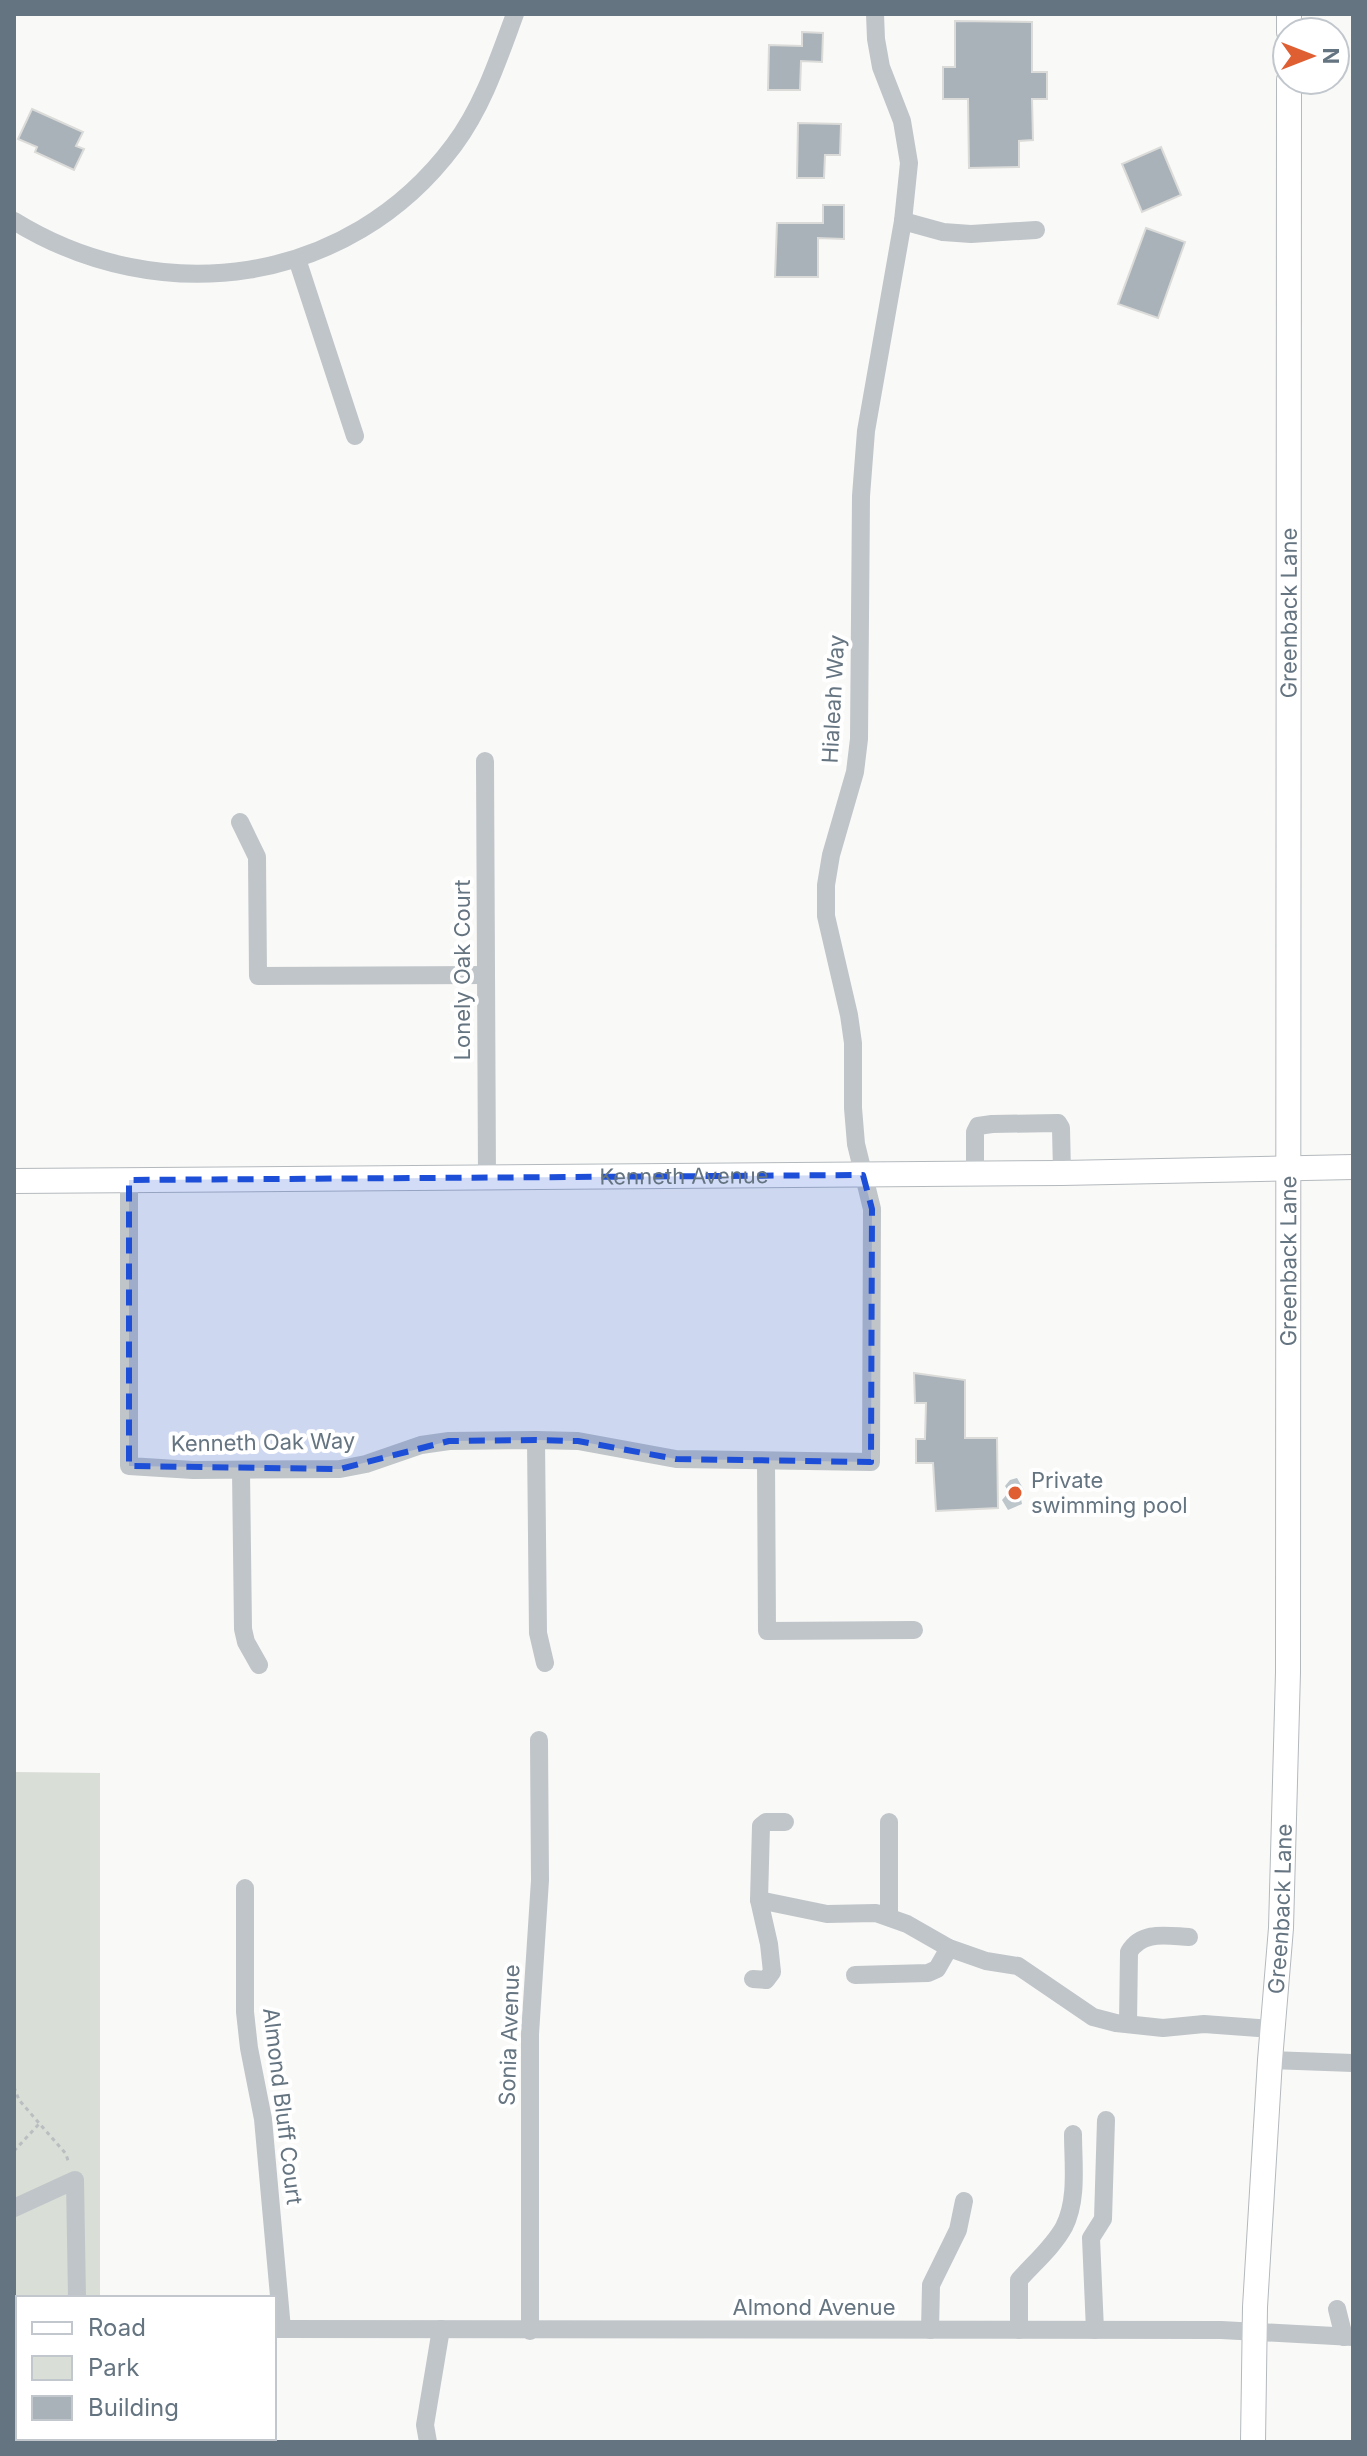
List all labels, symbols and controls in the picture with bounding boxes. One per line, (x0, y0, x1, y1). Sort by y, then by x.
north arrow (1271, 16, 1351, 96)
text: N (1318, 48, 1344, 64)
street label: Greenback Lane (1276, 528, 1302, 698)
street label: Hialeah Way (817, 634, 849, 764)
street label: Lonely Oak Court (449, 880, 475, 1060)
street label: Kenneth Avenue (599, 1162, 769, 1190)
street label: Greenback Lane (1275, 1176, 1301, 1346)
street label: Kenneth Oak Way (171, 1427, 355, 1457)
place label: Private swimming pool (1031, 1467, 1188, 1518)
marker: Private swimming pool (1006, 1484, 1024, 1502)
street label: Greenback Lane (1263, 1823, 1297, 1995)
street label: Sonia Avenue (494, 1964, 524, 2106)
street label: Almond Bluff Court (258, 2006, 308, 2206)
street label: Almond Avenue (733, 2294, 895, 2320)
legend (16, 2296, 276, 2440)
text: Road (88, 2313, 146, 2342)
text: Park (88, 2353, 139, 2382)
text: Building (88, 2393, 179, 2422)

